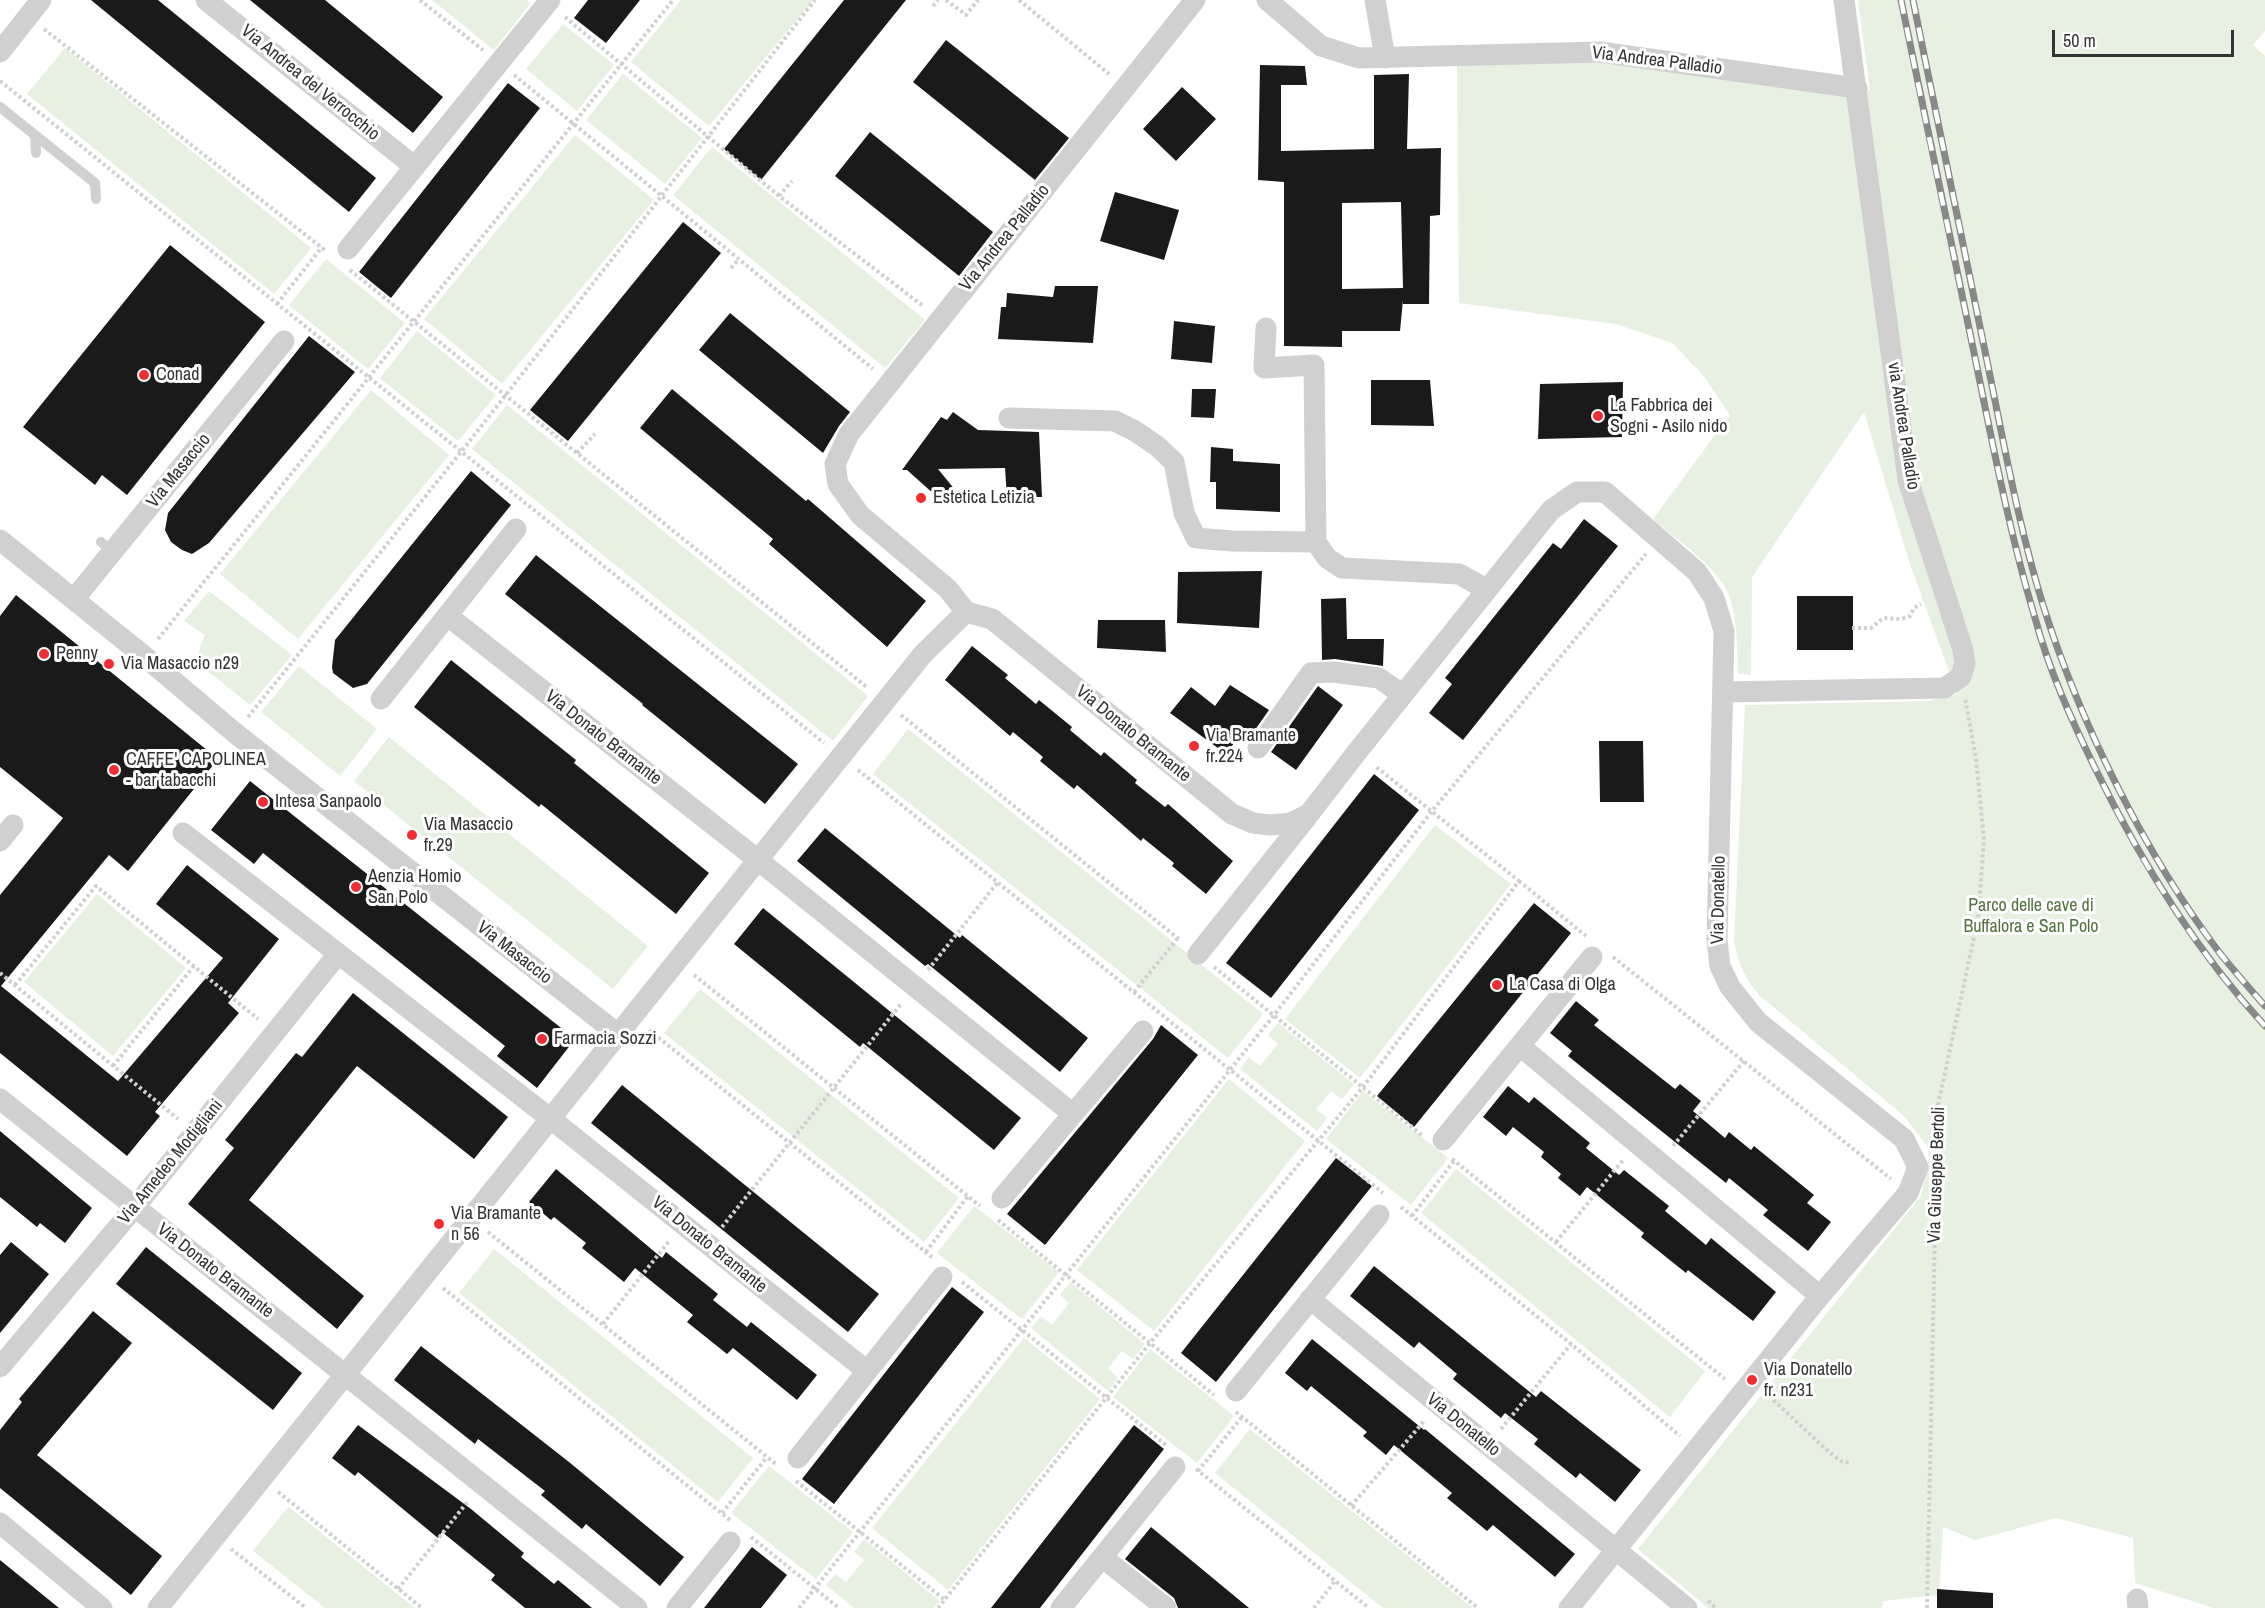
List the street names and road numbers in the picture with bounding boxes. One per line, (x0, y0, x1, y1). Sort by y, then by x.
street label: Via Andrea del Verrocchio (236, 20, 384, 146)
street label: Via Andrea Palladio (1591, 42, 1723, 80)
street label: Via Andrea Palladio (955, 180, 1055, 296)
street label: via Andrea Palladio (1882, 361, 1924, 491)
street label: Via Masaccio (143, 430, 215, 512)
street label: Via Donato Bramante (1071, 681, 1195, 787)
street label: Via Donato Bramante (541, 686, 665, 790)
street label: Via Donatello (1707, 856, 1731, 944)
street label: Via Masaccio (472, 917, 556, 989)
street label: Via Amedeo Modigliani (114, 1095, 228, 1229)
street label: Via Giuseppe Bertoli (1924, 1106, 1950, 1244)
street label: Via Donato Bramante (647, 1192, 771, 1298)
street label: Via Donato Bramante (153, 1219, 277, 1323)
street label: Via Donatello (1422, 1389, 1504, 1461)

